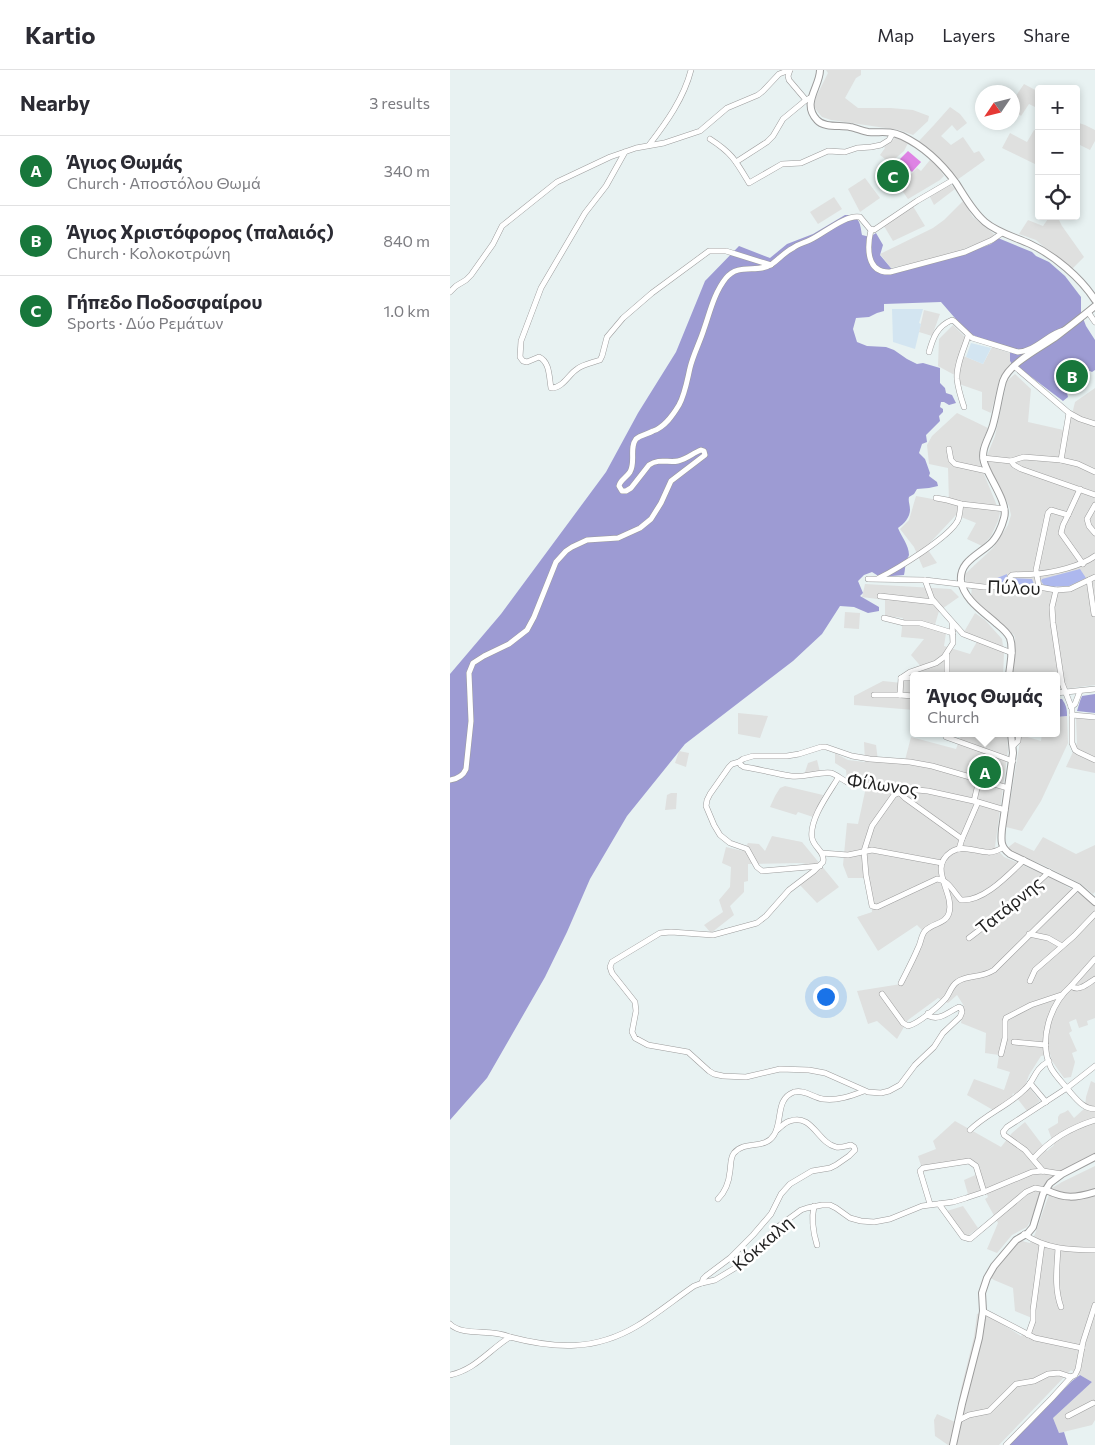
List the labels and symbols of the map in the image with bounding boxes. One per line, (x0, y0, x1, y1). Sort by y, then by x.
north arrow (975, 85, 1020, 130)
pin: C (877, 157, 909, 195)
pin: B (1056, 357, 1088, 395)
street label: Πύλου (987, 575, 1041, 599)
pin: A (969, 753, 1001, 791)
street label: Φίλωνος (846, 768, 920, 800)
street label: Τατάρνης (971, 871, 1047, 938)
your location (813, 984, 839, 1010)
street label: Κόκκαλη (727, 1211, 797, 1275)

